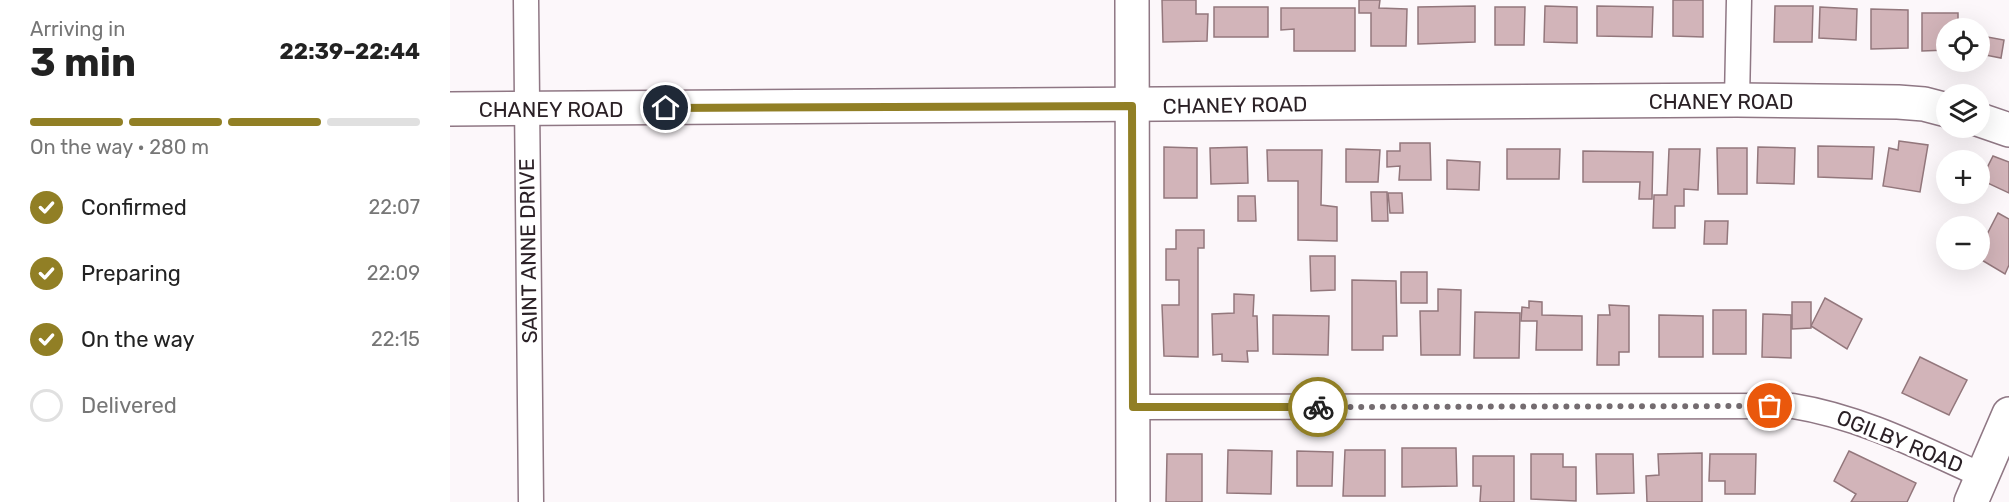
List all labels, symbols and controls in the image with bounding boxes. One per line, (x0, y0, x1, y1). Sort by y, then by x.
text: Arriving in (30, 17, 125, 41)
map controls (1936, 18, 1990, 270)
button: locate (1936, 18, 1990, 72)
text: 22:39–22:44 (280, 38, 420, 65)
text: 3 min (30, 40, 136, 86)
pin (640, 82, 691, 133)
button: layers (1936, 84, 1990, 138)
street label: CHANEY ROAD (1649, 89, 1793, 114)
icon: home (649, 91, 682, 124)
street label: CHANEY ROAD (1162, 91, 1308, 119)
street label: CHANEY ROAD (479, 97, 623, 122)
text: On the way · 280 m (30, 135, 209, 159)
button: + (1936, 150, 1990, 204)
street label: SAINT ANNE DRIVE (514, 158, 542, 344)
icon: check (30, 191, 63, 224)
text: Confirmed (81, 194, 187, 221)
text: 22:07 (368, 195, 420, 219)
button: − (1936, 216, 1990, 270)
icon: check (30, 257, 63, 290)
text: Preparing (81, 260, 181, 287)
text: 22:09 (367, 261, 420, 285)
icon: check (30, 323, 63, 356)
text: On the way (81, 326, 195, 353)
text: 22:15 (371, 327, 420, 351)
courier (1288, 377, 1348, 437)
pin (1744, 380, 1795, 431)
icon: bag (1753, 389, 1786, 422)
icon: bike (1302, 391, 1335, 424)
text: Delivered (81, 392, 177, 419)
street label: OGILBY ROAD (1833, 404, 1967, 478)

